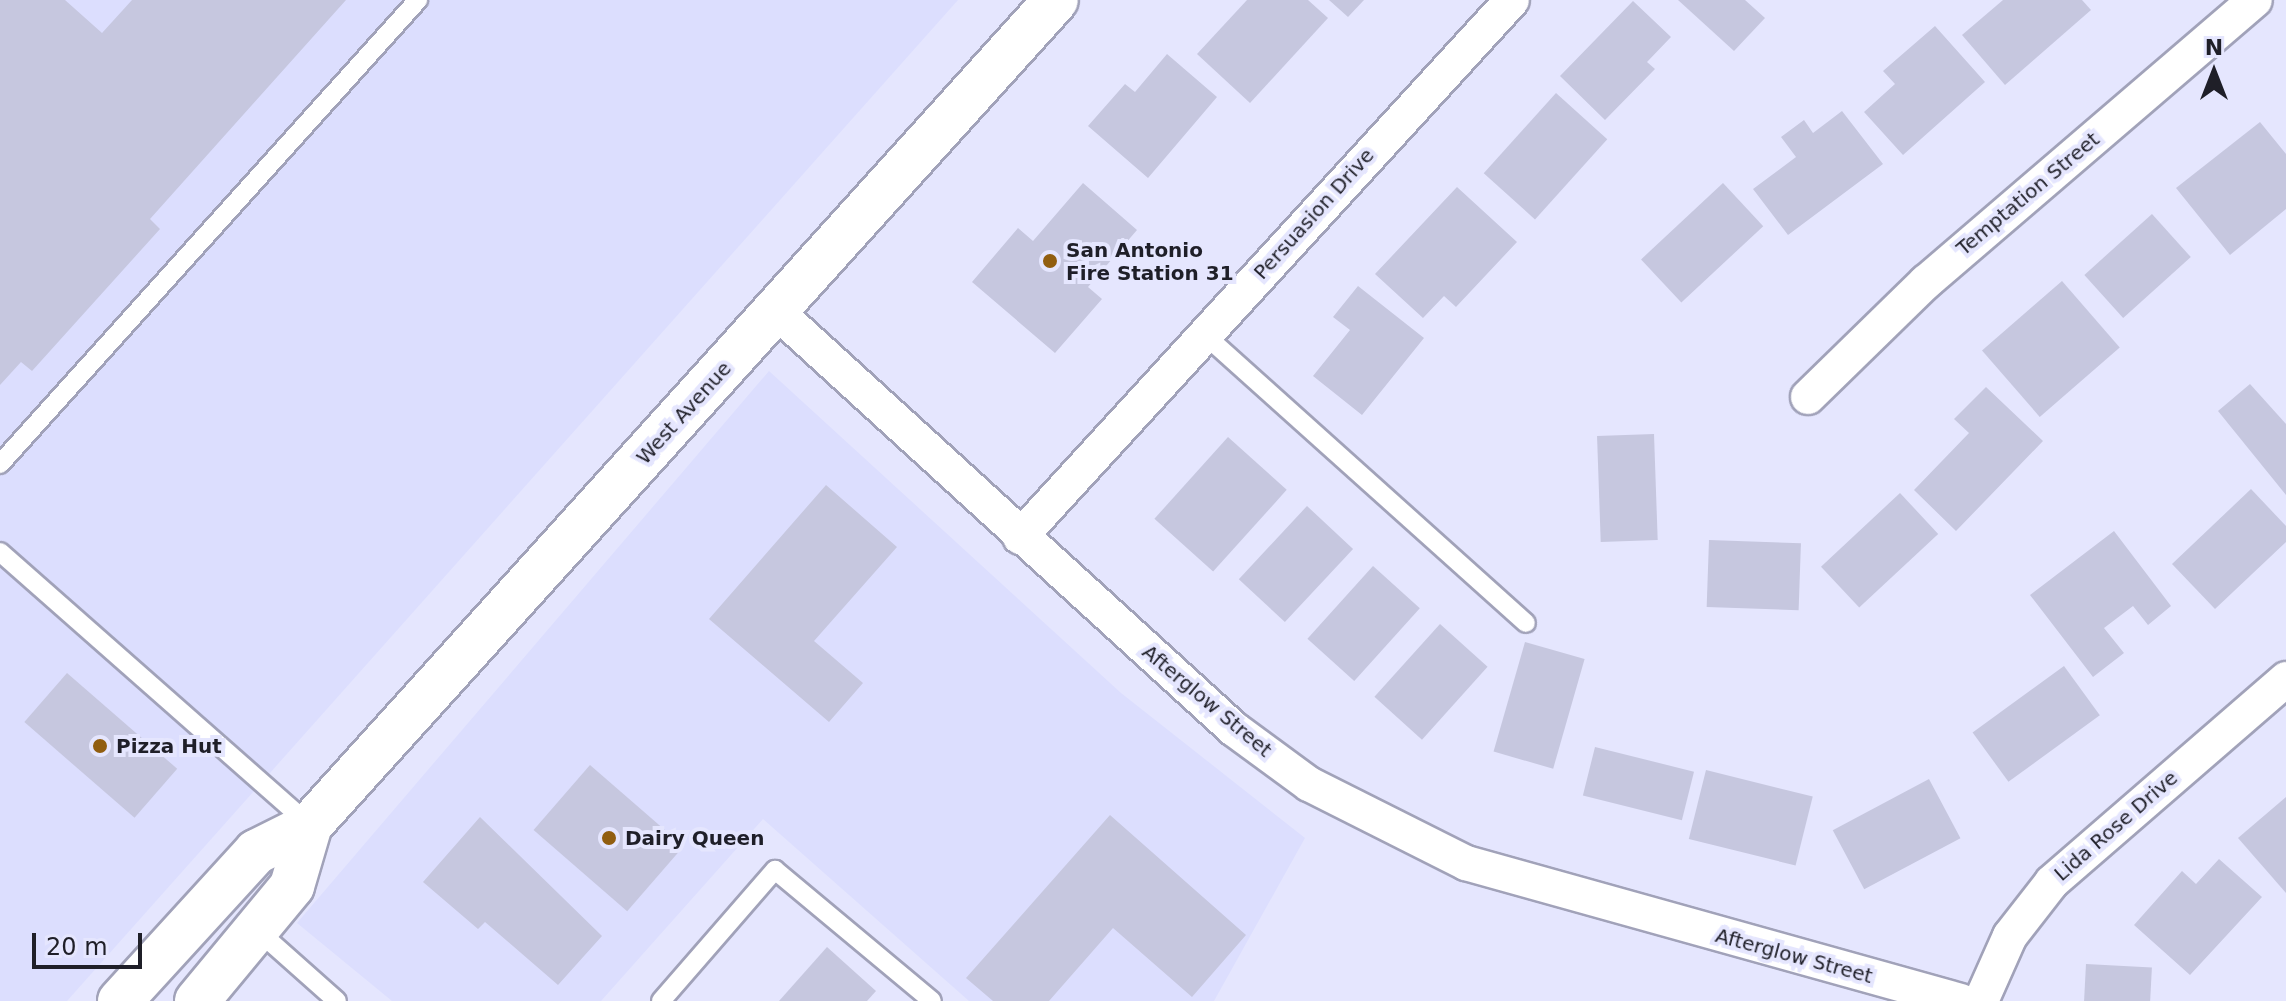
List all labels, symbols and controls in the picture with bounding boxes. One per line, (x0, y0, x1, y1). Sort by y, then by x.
north arrow (2174, 32, 2254, 112)
text: N (2205, 35, 2223, 60)
street label: Temptation Street (1952, 127, 2104, 261)
street label: Persuasion Drive (1249, 144, 1379, 284)
place label: San Antonio Fire Station 31 (1066, 238, 1234, 285)
marker: San Antonio Fire Station 31 (1041, 252, 1059, 270)
street label: West Avenue (632, 357, 736, 469)
street label: Afterglow Street (1137, 640, 1277, 762)
place label: Pizza Hut (116, 734, 222, 758)
marker: Pizza Hut (91, 737, 109, 755)
street label: Lida Rose Drive (2049, 766, 2183, 886)
place label: Dairy Queen (625, 826, 764, 850)
marker: Dairy Queen (600, 829, 618, 847)
scale bar (36, 917, 146, 967)
street label: Afterglow Street (1713, 923, 1875, 989)
text: 20 m (46, 933, 108, 961)

